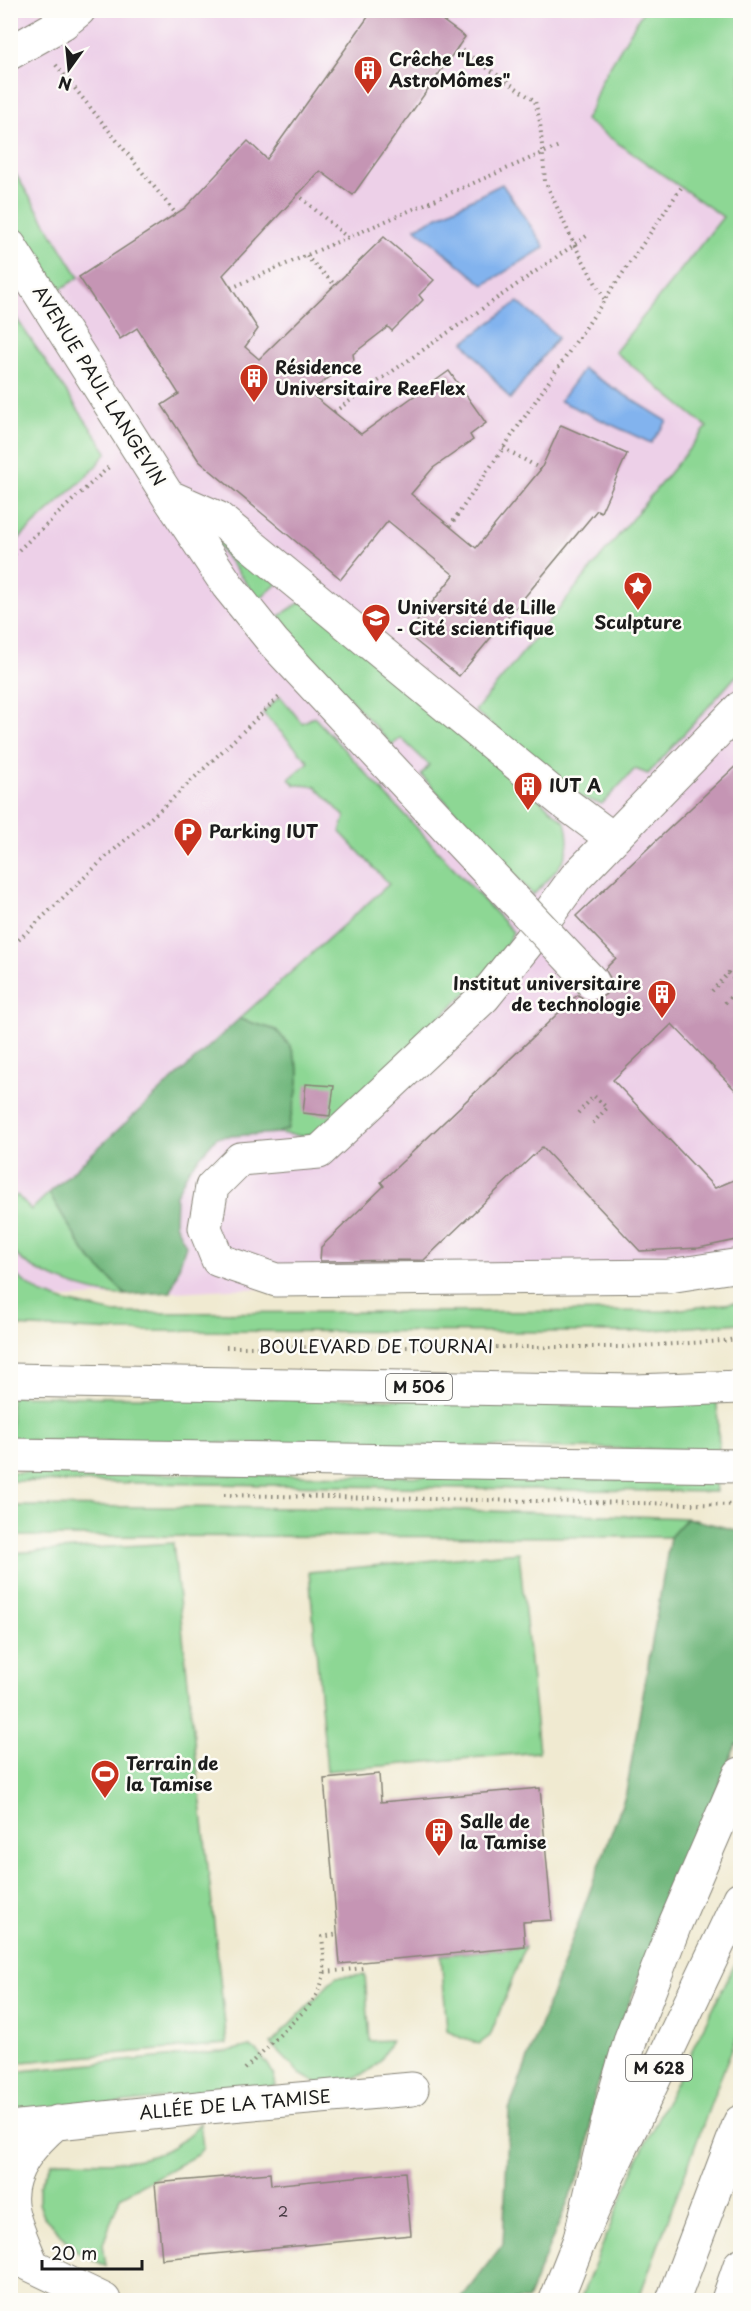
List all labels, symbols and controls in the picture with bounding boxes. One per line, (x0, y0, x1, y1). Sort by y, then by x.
north arrow (39, 39, 99, 99)
place label: Crêche "Les AstroMômes" (388, 45, 510, 93)
building icon: Crêche "Les AstroMômes" (352, 54, 384, 96)
text: N (56, 71, 74, 98)
street label: AVENUE PAUL LANGEVIN (27, 280, 173, 491)
place label: Résidence Universitaire ReeFlex (275, 353, 465, 401)
building icon: Résidence Universitaire ReeFlex (238, 362, 270, 404)
place icon: Sculpture (622, 570, 654, 612)
place label: Université de Lille ‐ Cité scientifique (397, 593, 556, 641)
school or university icon: Université de Lille ‐ Cité scientifique (360, 602, 392, 644)
place label: Sculpture (594, 608, 682, 635)
building icon: IUT A (512, 770, 544, 812)
place label: IUT A (549, 771, 601, 798)
parking icon: Parking IUT (172, 816, 204, 858)
place label: Parking IUT (209, 817, 319, 844)
place label: Institut universitaire de technologie (453, 969, 641, 1017)
building icon: Institut universitaire de technologie (646, 978, 678, 1020)
street label: BOULEVARD DE TOURNAI (259, 1332, 493, 1359)
road number: M 506 (386, 1374, 452, 1400)
place label: Terrain de la Tamise (126, 1749, 219, 1797)
sports icon: Terrain de la Tamise (89, 1758, 121, 1800)
place label: Salle de la Tamise (460, 1807, 547, 1855)
building icon: Salle de la Tamise (423, 1816, 455, 1858)
road number: M 628 (626, 2055, 692, 2081)
street label: ALLÉE DE LA TAMISE (138, 2082, 332, 2125)
house number: 2 (278, 2199, 288, 2222)
scale bar (42, 2233, 142, 2271)
text: 20 m (51, 2239, 97, 2266)

